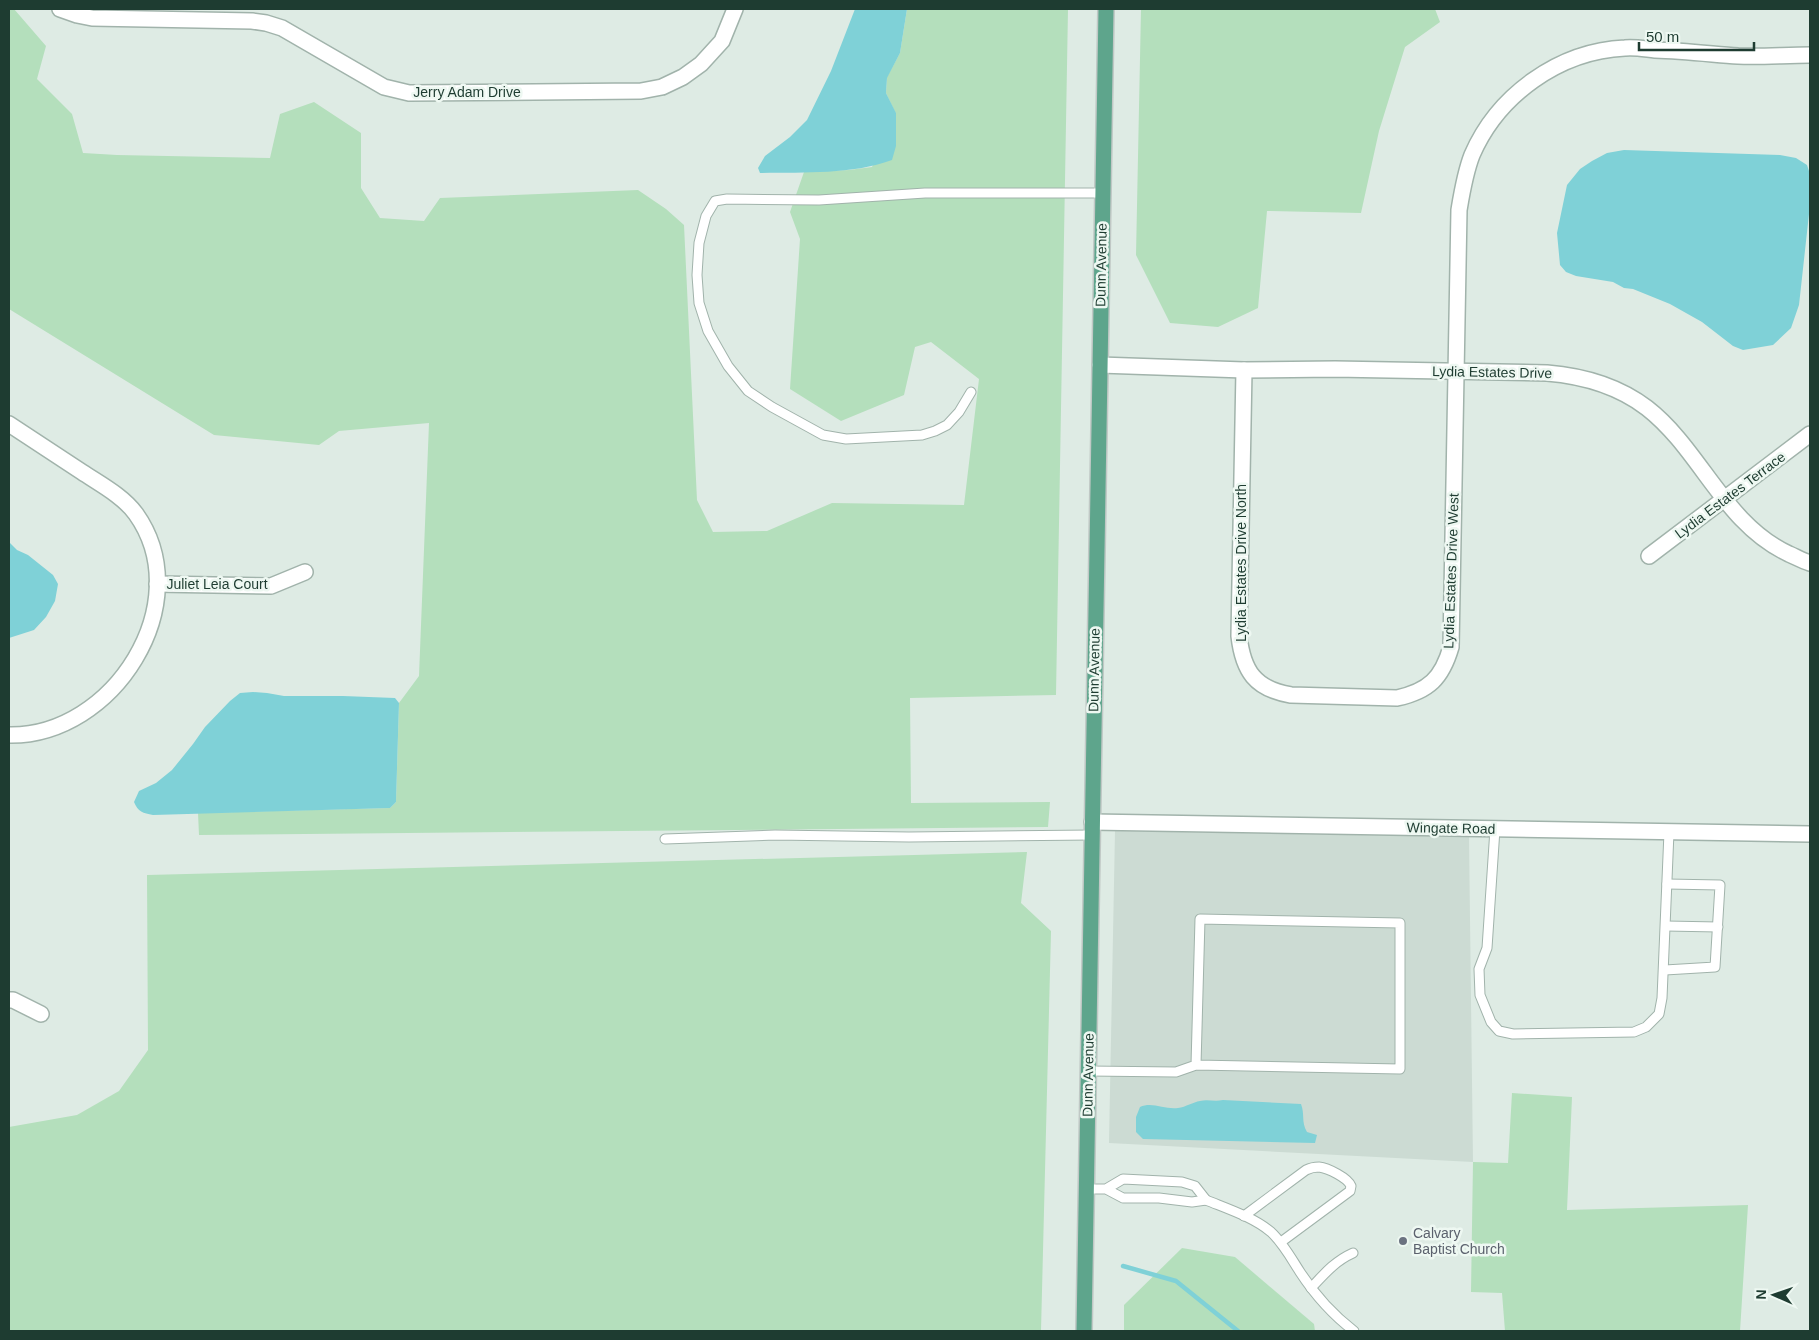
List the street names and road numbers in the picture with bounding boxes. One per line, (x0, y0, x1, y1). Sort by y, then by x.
street label: Jerry Adam Drive (413, 84, 521, 100)
street label: Dunn Avenue (1092, 223, 1110, 307)
street label: Lydia Estates Drive (1432, 363, 1552, 381)
street label: Lydia Estates Terrace (1672, 448, 1788, 542)
street label: Lydia Estates Drive North (1233, 484, 1249, 642)
street label: Lydia Estates Drive West (1440, 493, 1462, 649)
street label: Juliet Leia Court (166, 576, 268, 592)
street label: Dunn Avenue (1085, 628, 1103, 712)
street label: Wingate Road (1407, 819, 1495, 837)
street label: Dunn Avenue (1079, 1033, 1097, 1117)

